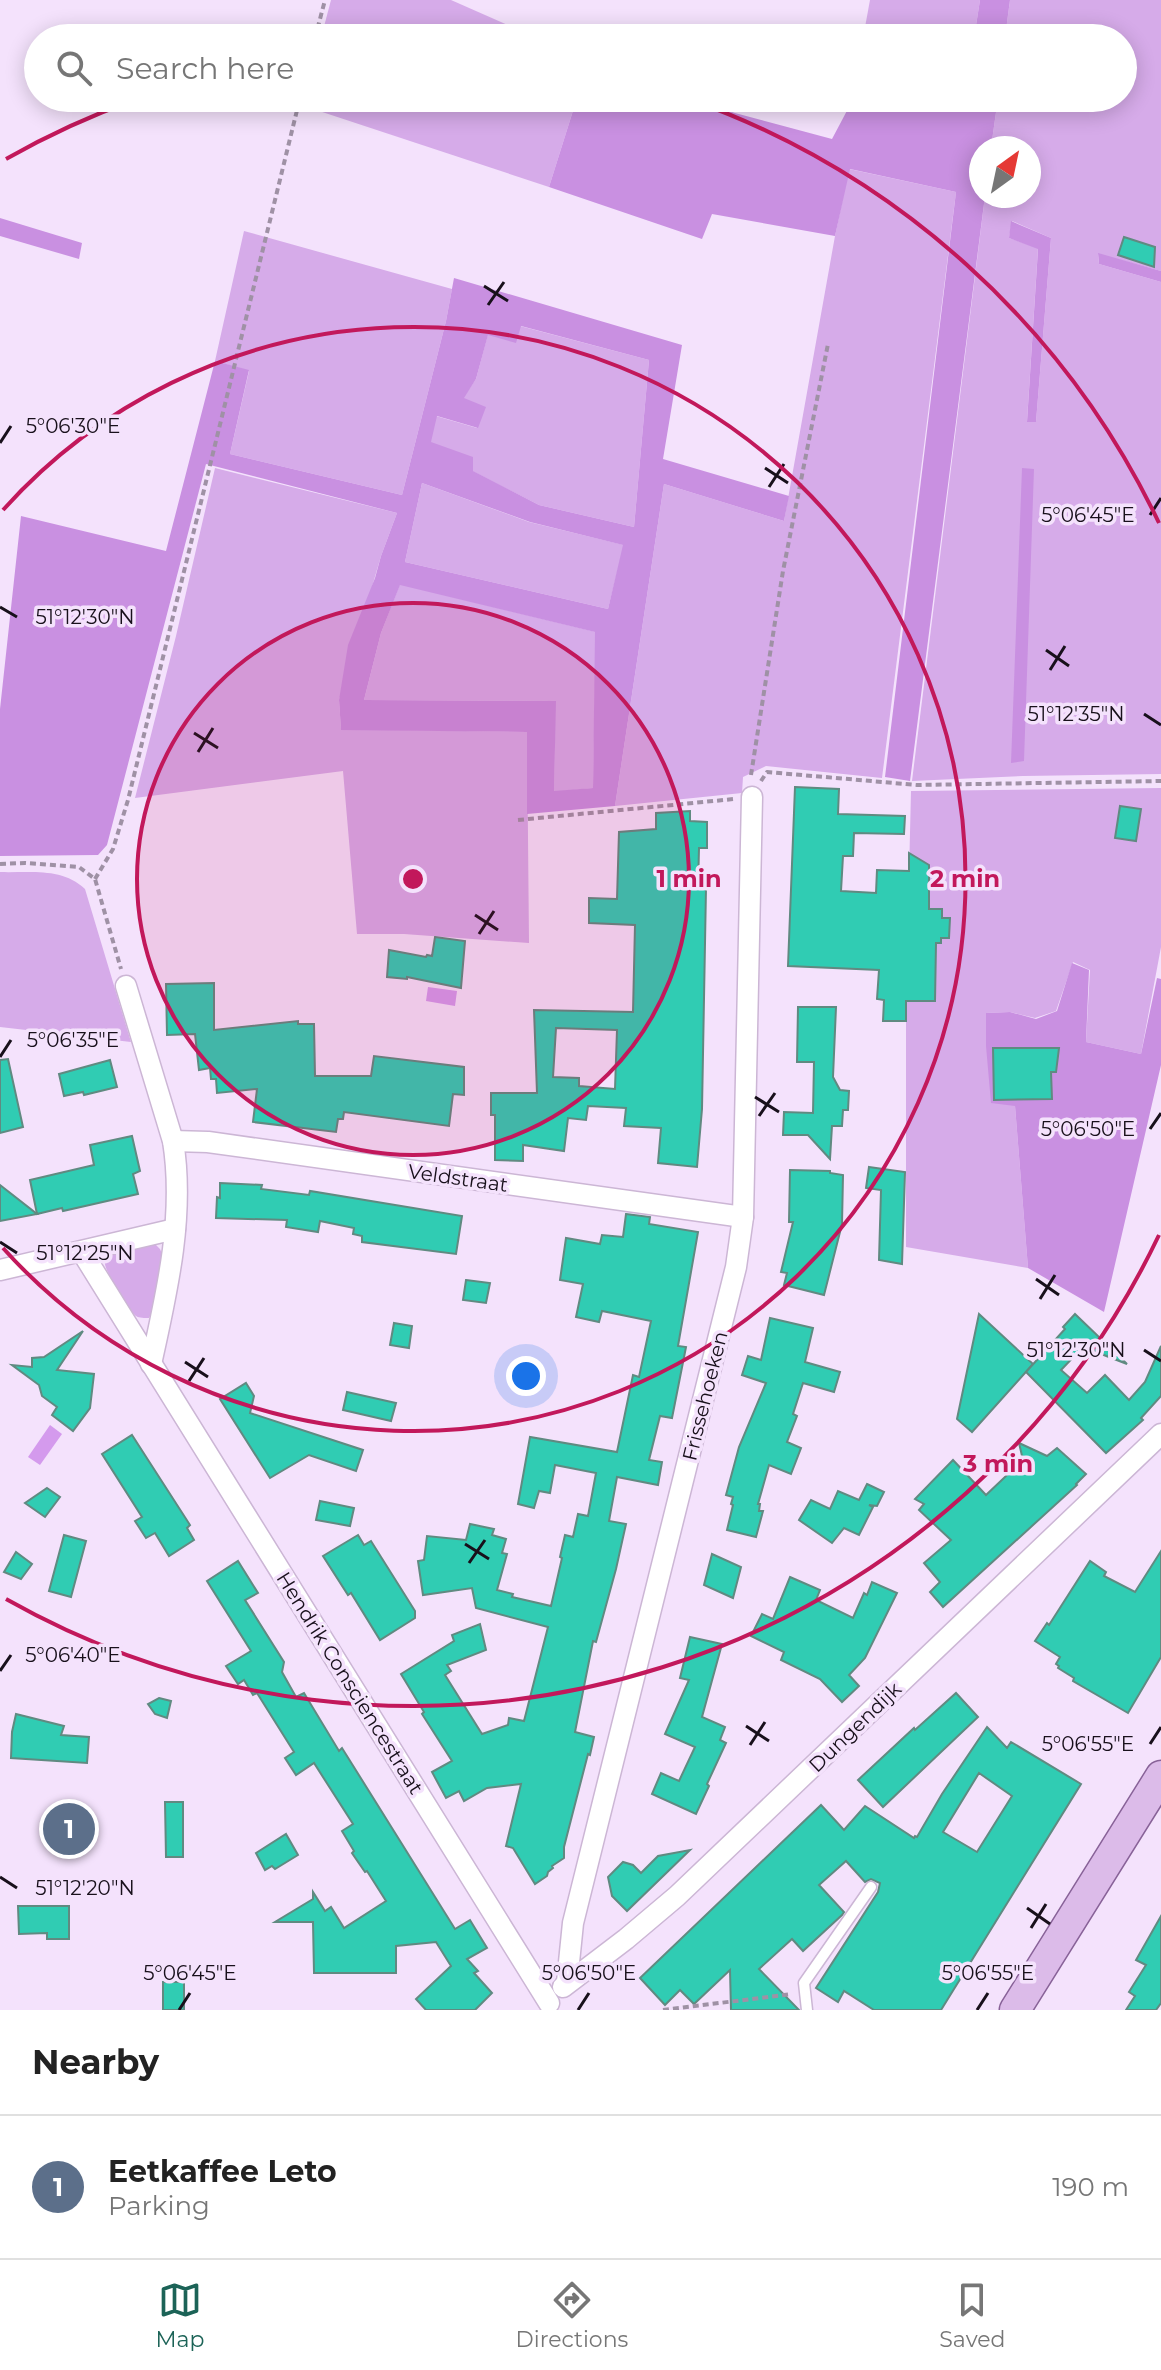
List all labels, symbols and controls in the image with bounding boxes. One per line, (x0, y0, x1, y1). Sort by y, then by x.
search box (24, 24, 1137, 112)
icon: search (52, 46, 96, 90)
text: Search here (116, 50, 294, 87)
north arrow (969, 136, 1041, 208)
text: 5°06'30"E (26, 414, 120, 438)
text: 5°06'45"E (1041, 503, 1135, 527)
text: 51°12'30"N (35, 605, 135, 629)
text: 51°12'35"N (1028, 702, 1124, 726)
text: 1 min (656, 864, 722, 893)
text: 2 min (930, 864, 1000, 893)
centre of rings (399, 865, 427, 893)
text: 5°06'35"E (27, 1028, 119, 1052)
text: 5°06'50"E (1041, 1117, 1135, 1141)
street label: Veldstraat (406, 1159, 510, 1197)
text: 51°12'25"N (36, 1241, 134, 1265)
street label: Frissehoeken (677, 1329, 733, 1463)
text: 51°12'30"N (1026, 1338, 1126, 1362)
your location (506, 1356, 546, 1396)
text: 3 min (962, 1449, 1033, 1478)
street label: Hendrik Consciencestraat (272, 1567, 428, 1799)
text: 5°06'40"E (25, 1643, 121, 1667)
street label: Dungendijk (804, 1677, 906, 1777)
text: 5°06'55"E (1042, 1732, 1134, 1756)
pin: 1 (43, 1799, 95, 1859)
text: 51°12'20"N (35, 1876, 135, 1900)
text: 5°06'45"E (143, 1961, 237, 1985)
text: 5°06'50"E (542, 1961, 636, 1985)
text: 5°06'55"E (942, 1961, 1034, 1985)
text: Nearby (32, 2041, 159, 2083)
text: Eetkaffee Leto (108, 2153, 337, 2190)
text: 1 (53, 2171, 63, 2203)
text: 190 m (1052, 2171, 1129, 2203)
text: Parking (108, 2190, 210, 2222)
tab: Map (156, 2278, 204, 2353)
tab: Directions (516, 2278, 628, 2353)
tab: Saved (939, 2278, 1005, 2353)

